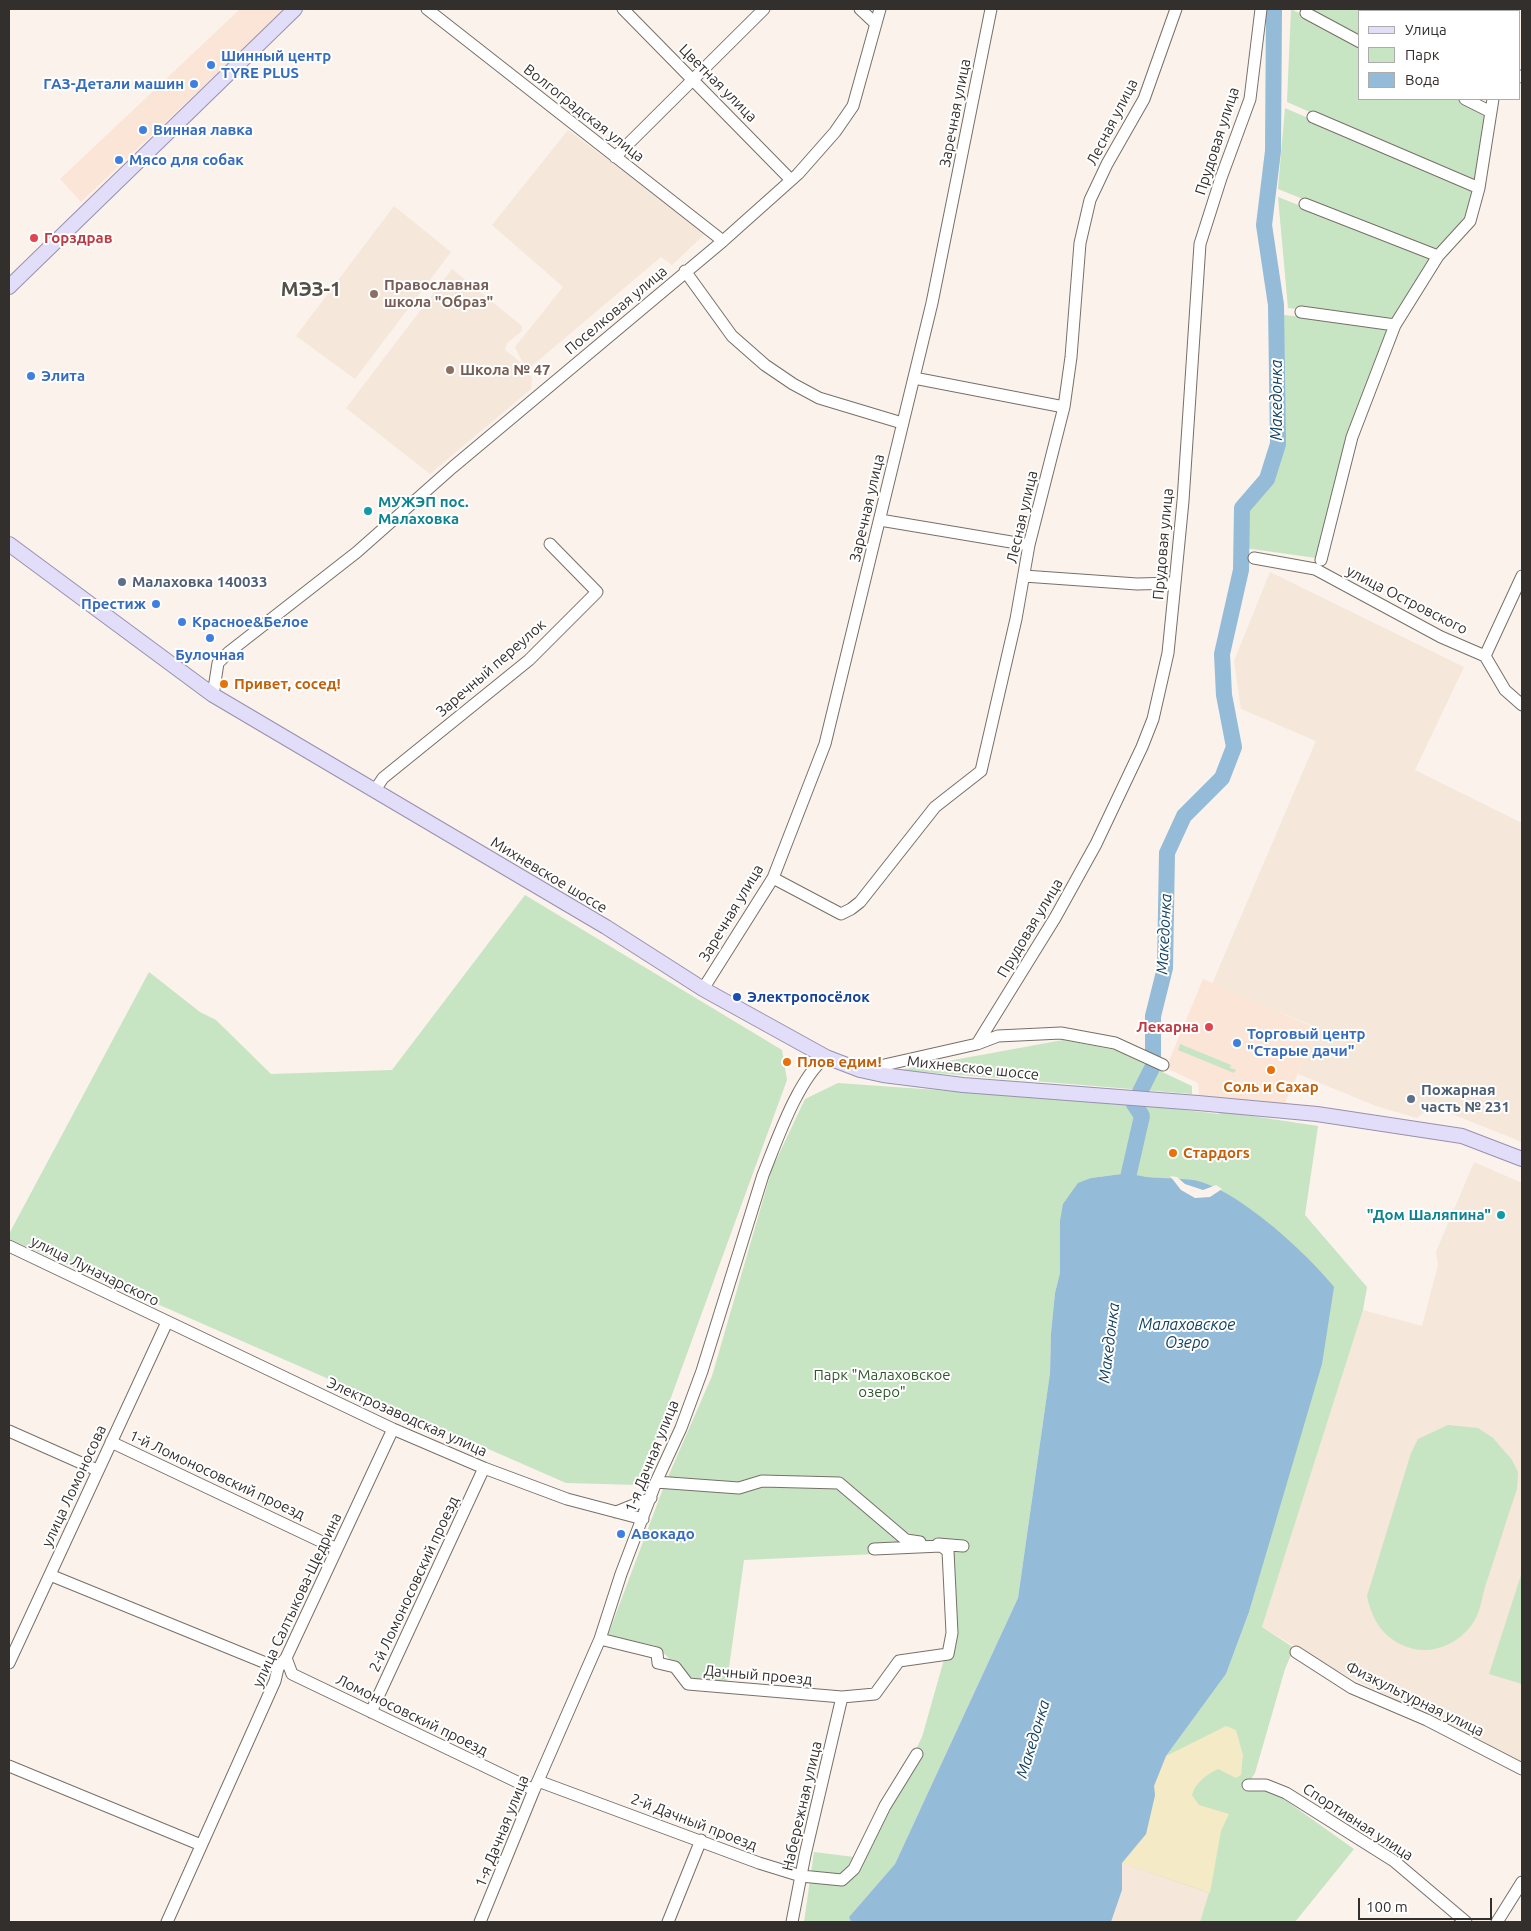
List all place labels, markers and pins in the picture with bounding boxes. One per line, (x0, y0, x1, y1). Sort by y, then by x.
place label: Шинный центр TYRE PLUS (221, 47, 331, 82)
marker: Шинный центр TYRE PLUS (205, 59, 217, 71)
place label: ГАЗ-Детали машин (43, 75, 184, 93)
marker: ГАЗ-Детали машин (188, 78, 200, 90)
place label: Винная лавка (153, 121, 253, 139)
marker: Винная лавка (137, 124, 149, 136)
place label: Мясо для собак (129, 151, 244, 169)
marker: Мясо для собак (113, 154, 125, 166)
place label: Горздрав (44, 229, 112, 247)
marker: Горздрав (28, 232, 40, 244)
place label: Православная школа "Образ" (384, 276, 493, 311)
marker: Православная школа "Образ" (368, 288, 380, 300)
place label: Школа № 47 (460, 361, 550, 379)
marker: Школа № 47 (444, 364, 456, 376)
place label: Элита (41, 367, 85, 385)
marker: Элита (25, 370, 37, 382)
place label: МУЖЭП пос. Малаховка (378, 493, 469, 528)
marker: МУЖЭП пос. Малаховка (362, 505, 374, 517)
place label: Малаховка 140033 (132, 573, 267, 591)
marker: Малаховка 140033 (116, 576, 128, 588)
place label: Престиж (81, 595, 146, 613)
marker: Престиж (150, 598, 162, 610)
place label: Красное&Белое (192, 613, 309, 631)
marker: Красное&Белое (176, 616, 188, 628)
marker: Булочная (204, 632, 216, 644)
place label: Булочная (175, 646, 245, 664)
place label: Привет, сосед! (234, 675, 341, 693)
marker: Привет, сосед! (218, 678, 230, 690)
place label: Электропосёлок (747, 988, 870, 1006)
marker: Электропосёлок (731, 991, 743, 1003)
place label: Лекарна (1136, 1018, 1199, 1036)
marker: Лекарна (1203, 1021, 1215, 1033)
place label: Торговый центр "Старые дачи" (1247, 1025, 1366, 1060)
marker: Торговый центр "Старые дачи" (1231, 1037, 1243, 1049)
place label: Плов едим! (797, 1053, 882, 1071)
marker: Плов едим! (781, 1056, 793, 1068)
marker: Соль и Сахар (1265, 1064, 1277, 1076)
place label: Соль и Сахар (1223, 1078, 1319, 1096)
place label: Пожарная часть № 231 (1421, 1081, 1510, 1116)
marker: Пожарная часть № 231 (1405, 1093, 1417, 1105)
place label: Стардогs (1183, 1144, 1250, 1162)
marker: Стардогs (1167, 1147, 1179, 1159)
place label: "Дом Шаляпина" (1367, 1206, 1491, 1224)
marker: "Дом Шаляпина" (1495, 1209, 1507, 1221)
place label: Авокадо (631, 1525, 695, 1543)
marker: Авокадо (615, 1528, 627, 1540)

